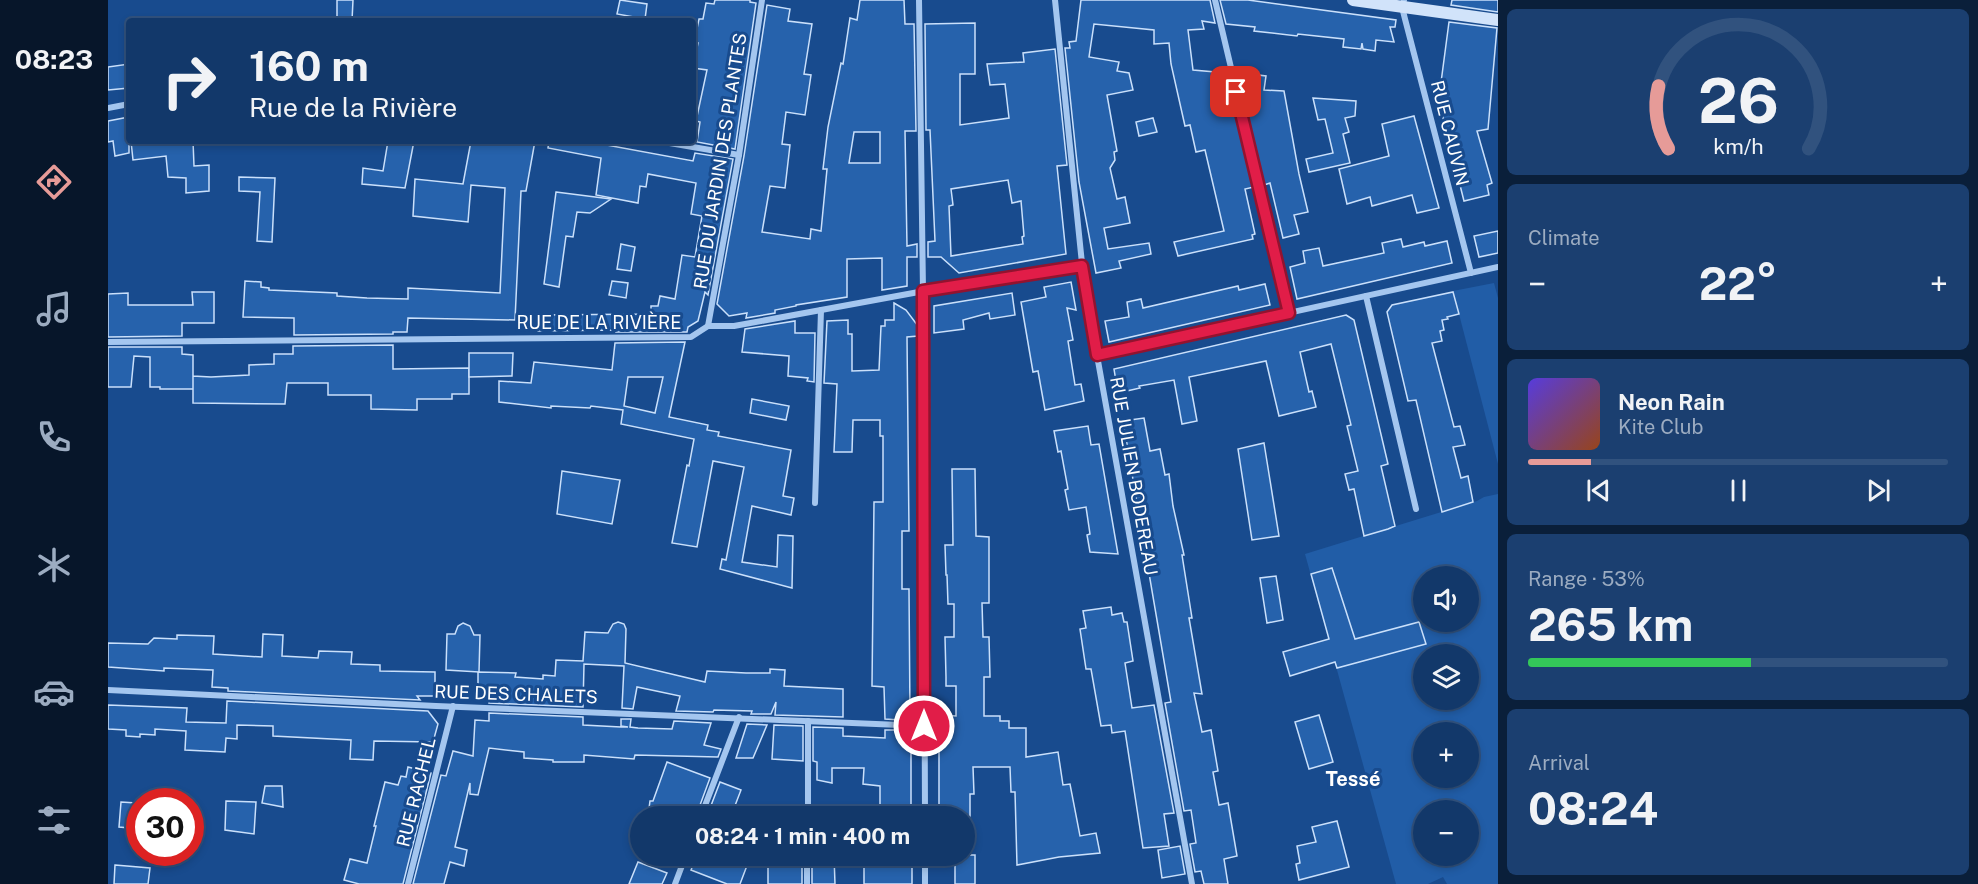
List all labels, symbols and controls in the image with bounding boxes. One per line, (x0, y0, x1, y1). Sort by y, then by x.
street label: RUE DU JARDIN DES PLANTES (689, 31, 751, 291)
text: 160 m (249, 41, 369, 90)
icon: right (150, 42, 228, 120)
text: 08:23 (15, 43, 93, 75)
text: 26 (1698, 64, 1778, 137)
pin (1210, 66, 1261, 117)
icon: arrive (1219, 75, 1252, 108)
street label: RUE CAUVIN (1427, 78, 1473, 188)
text: Rue de la Rivière (249, 91, 457, 123)
text: km/h (1713, 134, 1763, 159)
icon: directions (33, 161, 75, 203)
text: Climate (1528, 226, 1600, 250)
text: 22° (1699, 257, 1777, 310)
text: − (1528, 265, 1546, 303)
text: + (1930, 265, 1948, 303)
icon: music (33, 288, 75, 330)
street label: RUE DE LA RIVIÈRE (517, 311, 681, 333)
street label: RUE JULIEN BODEREAU (1106, 375, 1162, 577)
text: Neon Rain (1618, 389, 1725, 415)
text: Kite Club (1618, 415, 1703, 439)
icon: phone (33, 416, 75, 458)
icon: previous (1582, 474, 1615, 507)
icon: pause (1722, 474, 1755, 507)
icon: next (1862, 474, 1895, 507)
icon: climate (33, 544, 75, 586)
map controls (1413, 566, 1479, 866)
button: sound (1413, 566, 1479, 632)
text: Range · 53% (1528, 567, 1645, 591)
text: 265 km (1528, 598, 1693, 651)
button: layers (1413, 644, 1479, 710)
icon: car (33, 671, 75, 713)
street label: RUE DES CHALETS (434, 681, 598, 707)
position arrow (892, 694, 956, 758)
button: + (1413, 722, 1479, 788)
street label: RUE RACHEL (392, 735, 440, 849)
text: Arrival (1528, 751, 1590, 775)
district label: Tessé (1326, 767, 1380, 791)
text: 08:24 (1528, 782, 1658, 835)
speed limit sign: 30 (126, 788, 204, 866)
icon: filters (33, 799, 75, 841)
button: − (1413, 800, 1479, 866)
text: 08:24 · 1 min · 400 m (695, 823, 910, 849)

